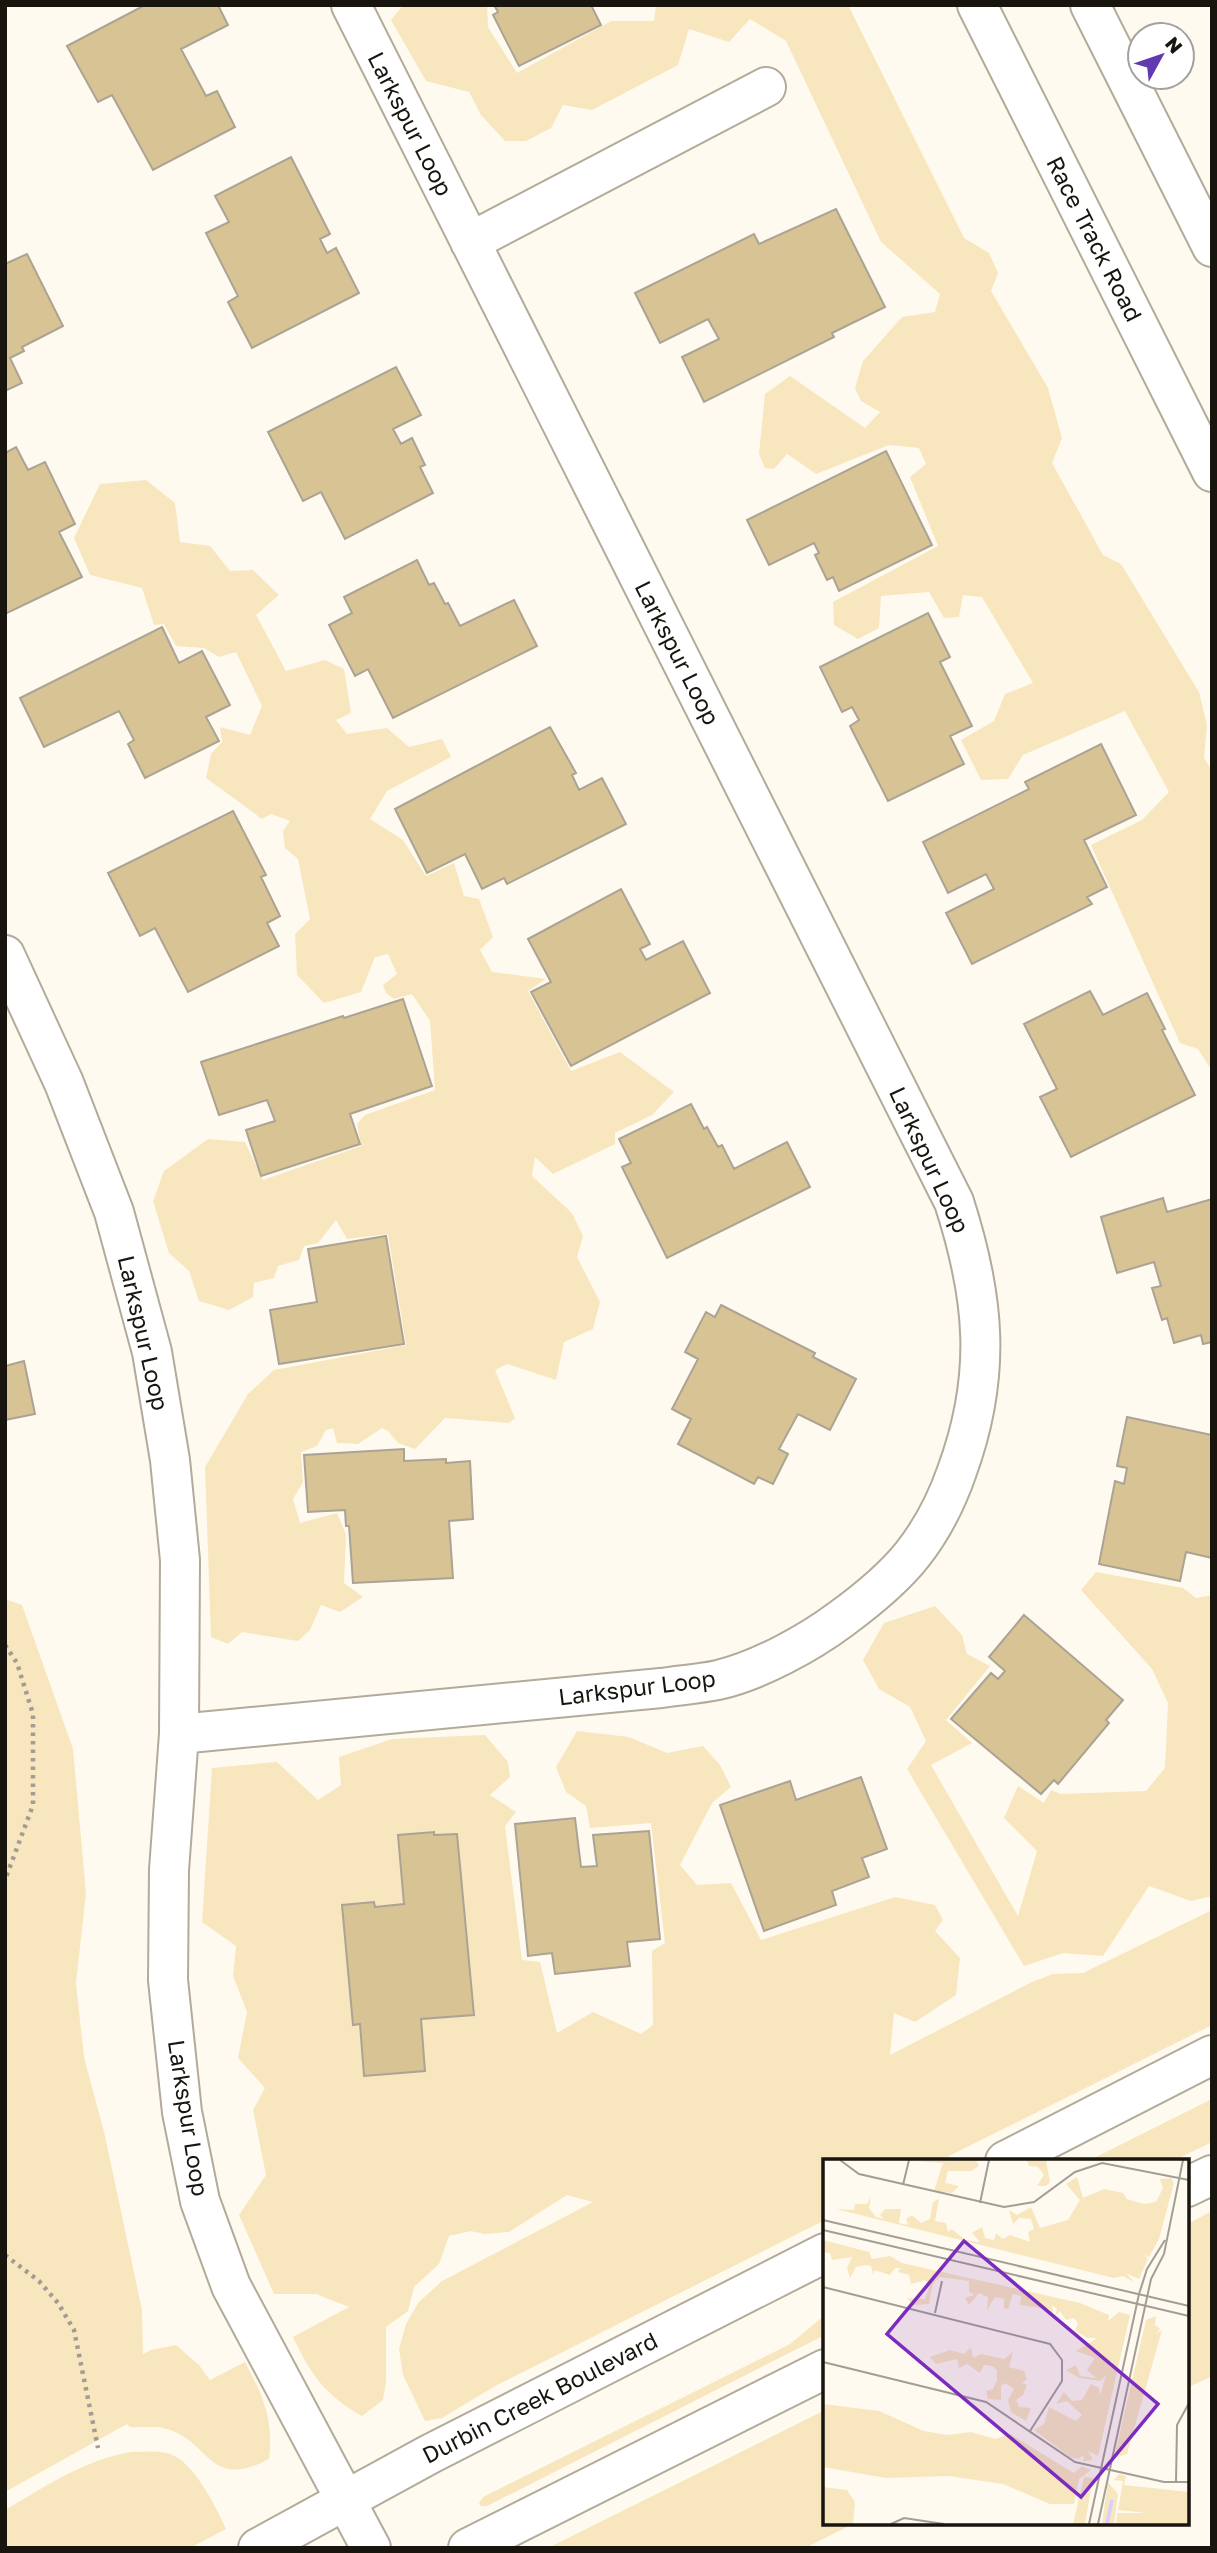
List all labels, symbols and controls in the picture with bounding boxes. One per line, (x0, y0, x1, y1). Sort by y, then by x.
north arrow (1126, 21, 1196, 91)
text: N (1161, 32, 1188, 58)
street label: Larkspur Loop (363, 47, 459, 200)
street label: Race Track Road (1041, 151, 1149, 326)
street label: Larkspur Loop (630, 576, 726, 729)
street label: Larkspur Loop (884, 1082, 976, 1237)
street label: Larkspur Loop (113, 1253, 175, 1413)
street label: Larkspur Loop (557, 1663, 717, 1711)
street label: Larkspur Loop (163, 2038, 215, 2198)
inset map (823, 2159, 1189, 2525)
street label: Durbin Creek Boulevard (417, 2326, 662, 2469)

